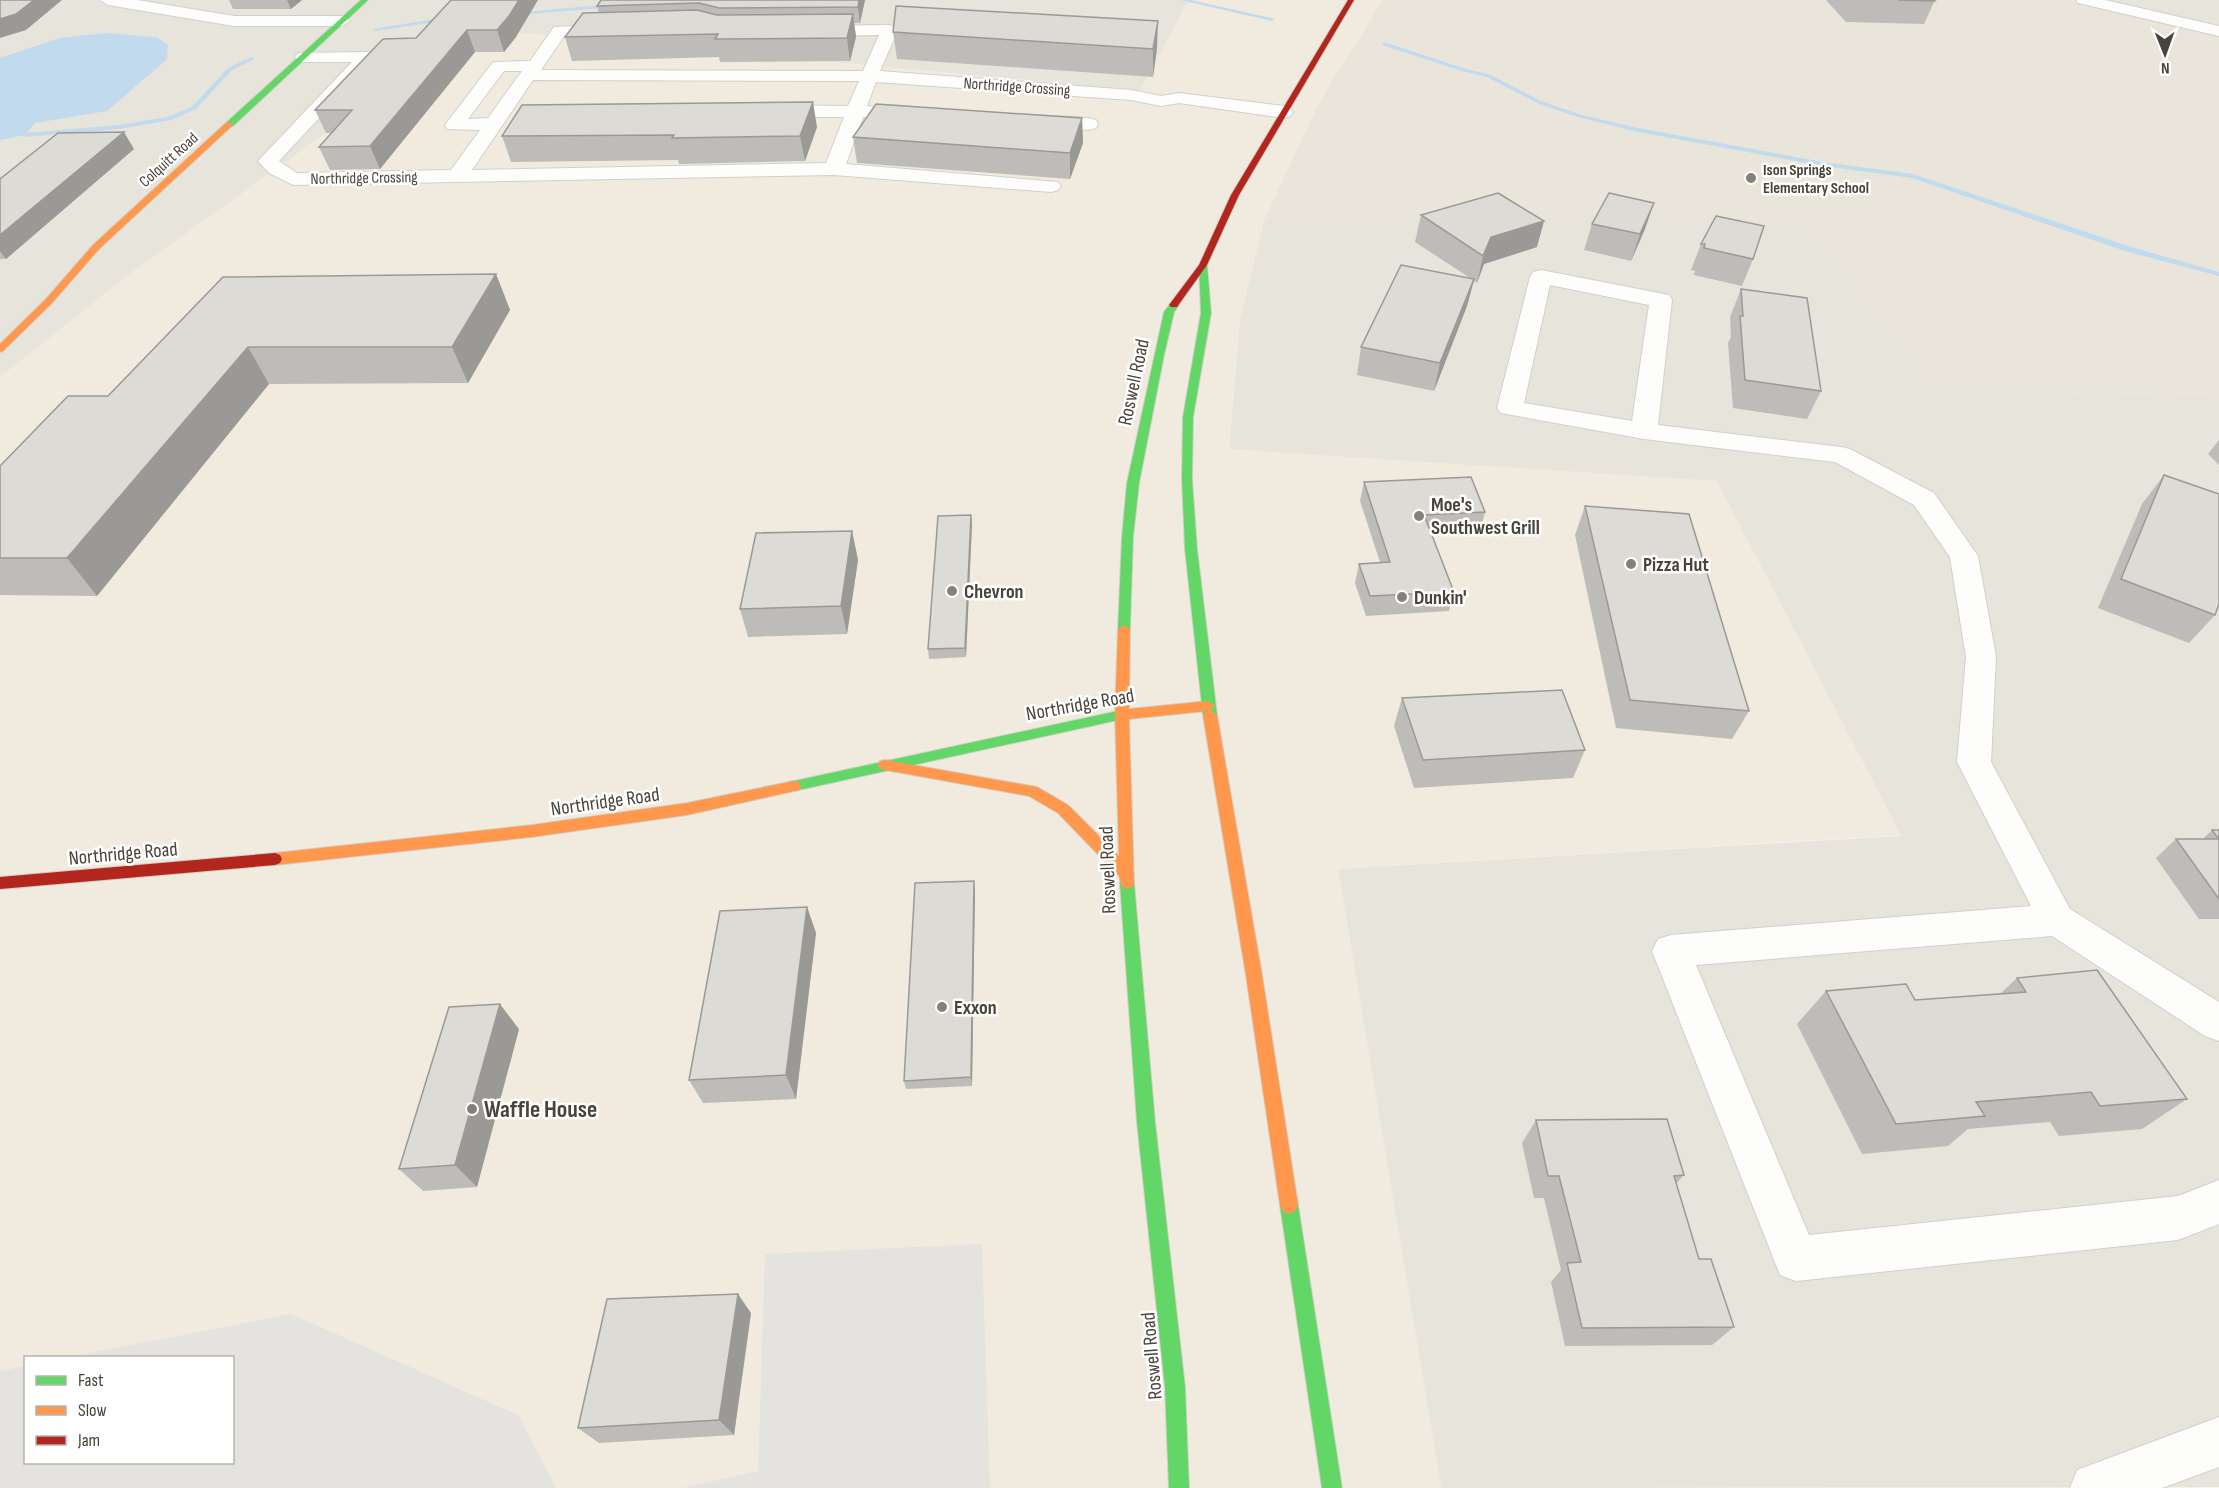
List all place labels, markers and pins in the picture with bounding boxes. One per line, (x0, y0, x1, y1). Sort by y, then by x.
place label: Ison Springs Elementary School (1763, 161, 1869, 198)
marker: Ison Springs Elementary School (1744, 171, 1758, 185)
place label: Moe's Southwest Grill (1431, 493, 1540, 540)
marker: Moe's Southwest Grill (1412, 509, 1426, 523)
place label: Pizza Hut (1643, 553, 1709, 577)
marker: Pizza Hut (1624, 557, 1638, 571)
place label: Chevron (964, 580, 1024, 604)
marker: Chevron (945, 584, 959, 598)
place label: Dunkin' (1414, 586, 1467, 610)
marker: Dunkin' (1395, 590, 1409, 604)
place label: Exxon (954, 996, 997, 1020)
marker: Exxon (935, 1000, 949, 1014)
place label: Waffle House (484, 1095, 597, 1124)
marker: Waffle House (465, 1102, 479, 1116)

